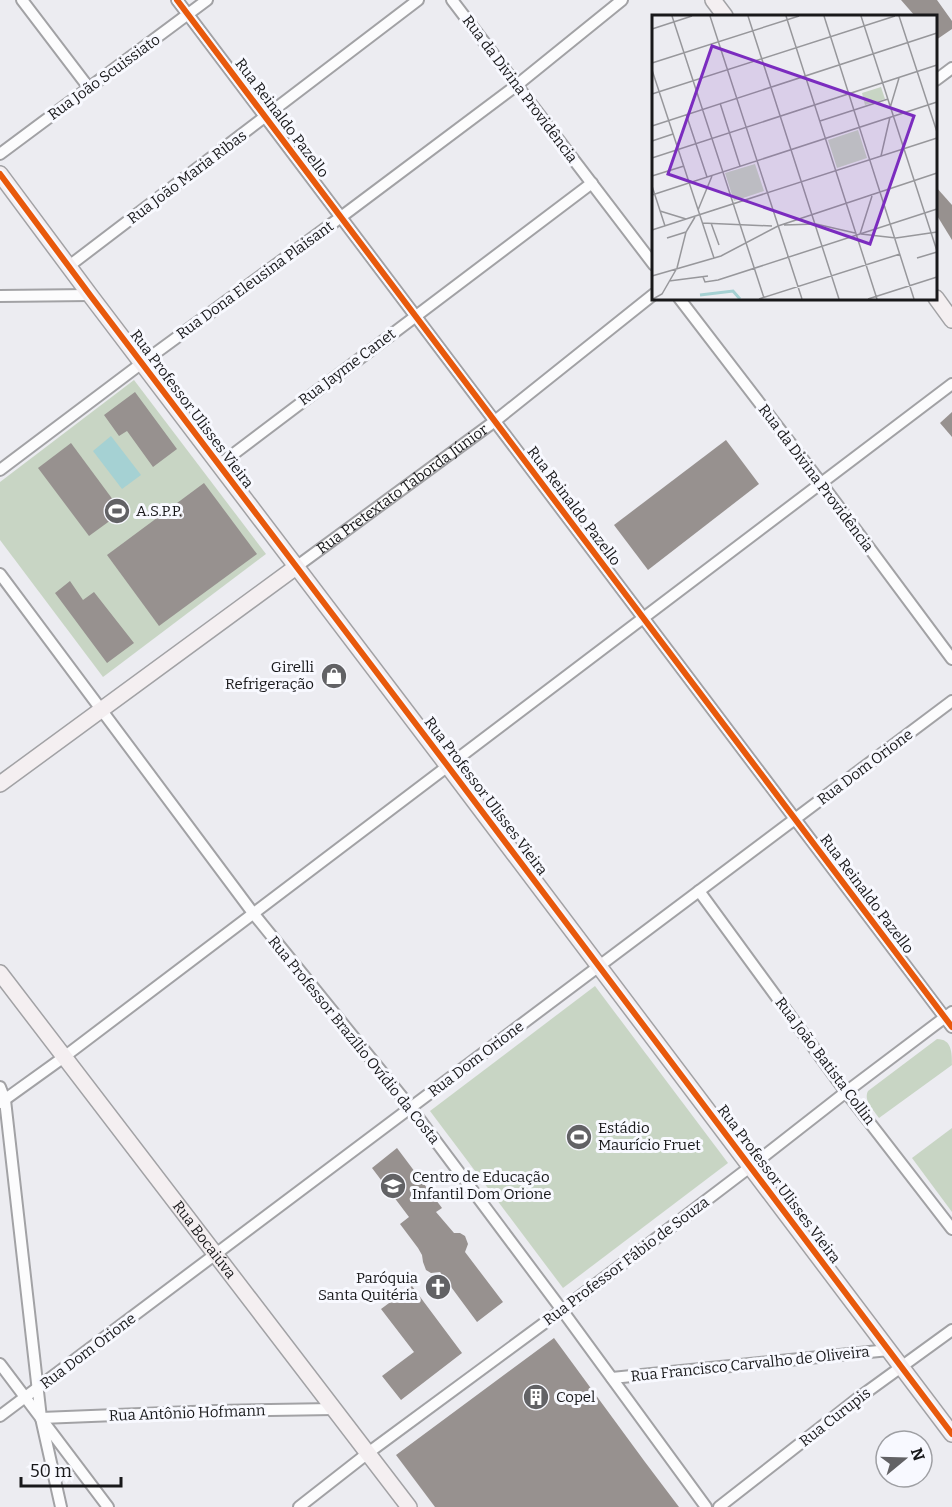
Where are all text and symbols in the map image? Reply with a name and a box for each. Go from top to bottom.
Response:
street label: Rua da Divina Providência [459,12,581,166]
inset map [652,15,937,300]
street label: Rua João Scuissiato [44,30,164,124]
street label: Rua Reinaldo Pazello [231,55,333,181]
street label: Rua João Maria Ribas [124,126,250,228]
street label: Rua Dona Eleusina Plaisant [173,217,337,343]
street label: Rua Jayme Canet [295,324,399,409]
street label: Rua Professor Ulisses Vieira [127,326,257,492]
street label: Rua da Divina Providência [755,401,877,555]
street label: Rua Pretextato Taborda Júnior [313,420,492,558]
street label: Rua Reinaldo Pazello [523,443,625,569]
sports icon: A.S.P.P. [102,496,132,526]
place label: A.S.P.P. [136,502,182,520]
place label: Girelli Refrigeração [225,658,315,693]
shop icon: Girelli Refrigeração [319,661,349,691]
street label: Rua Professor Ulisses Vieira [421,713,551,879]
street label: Rua Dom Orione [814,725,916,809]
street label: Rua Reinaldo Pazello [816,831,918,957]
street label: Rua Professor Brazílio Ovídio da Costa [264,932,444,1148]
street label: Rua João Batista Collin [771,994,879,1129]
street label: Rua Dom Orione [425,1017,527,1101]
street label: Rua Professor Ulisses Vieira [714,1101,844,1267]
place label: Estádio Maurício Fruet [598,1119,701,1154]
sports icon: Estádio Maurício Fruet [564,1122,594,1152]
place label: Centro de Educação Infantil Dom Orione [412,1168,552,1203]
school or university icon: Centro de Educação Infantil Dom Orione [378,1171,408,1201]
street label: Rua Professor Fábio de Souza [540,1193,712,1329]
street label: Rua Bocaiúva [169,1197,240,1282]
place label: Paróquia Santa Quitéria [318,1269,418,1304]
church icon: Paróquia Santa Quitéria [423,1272,453,1302]
street label: Rua Dom Orione [37,1309,139,1393]
street label: Rua Francisco Carvalho de Oliveira [630,1343,870,1385]
building icon: Copel [521,1382,551,1412]
street label: Rua Curupis [796,1384,874,1450]
place label: Copel [556,1388,595,1406]
street label: Rua Antônio Hofmann [108,1401,266,1425]
north arrow [874,1429,934,1489]
text: N [907,1445,929,1463]
scale bar [21,1450,122,1488]
text: 50 m [30,1460,72,1482]

